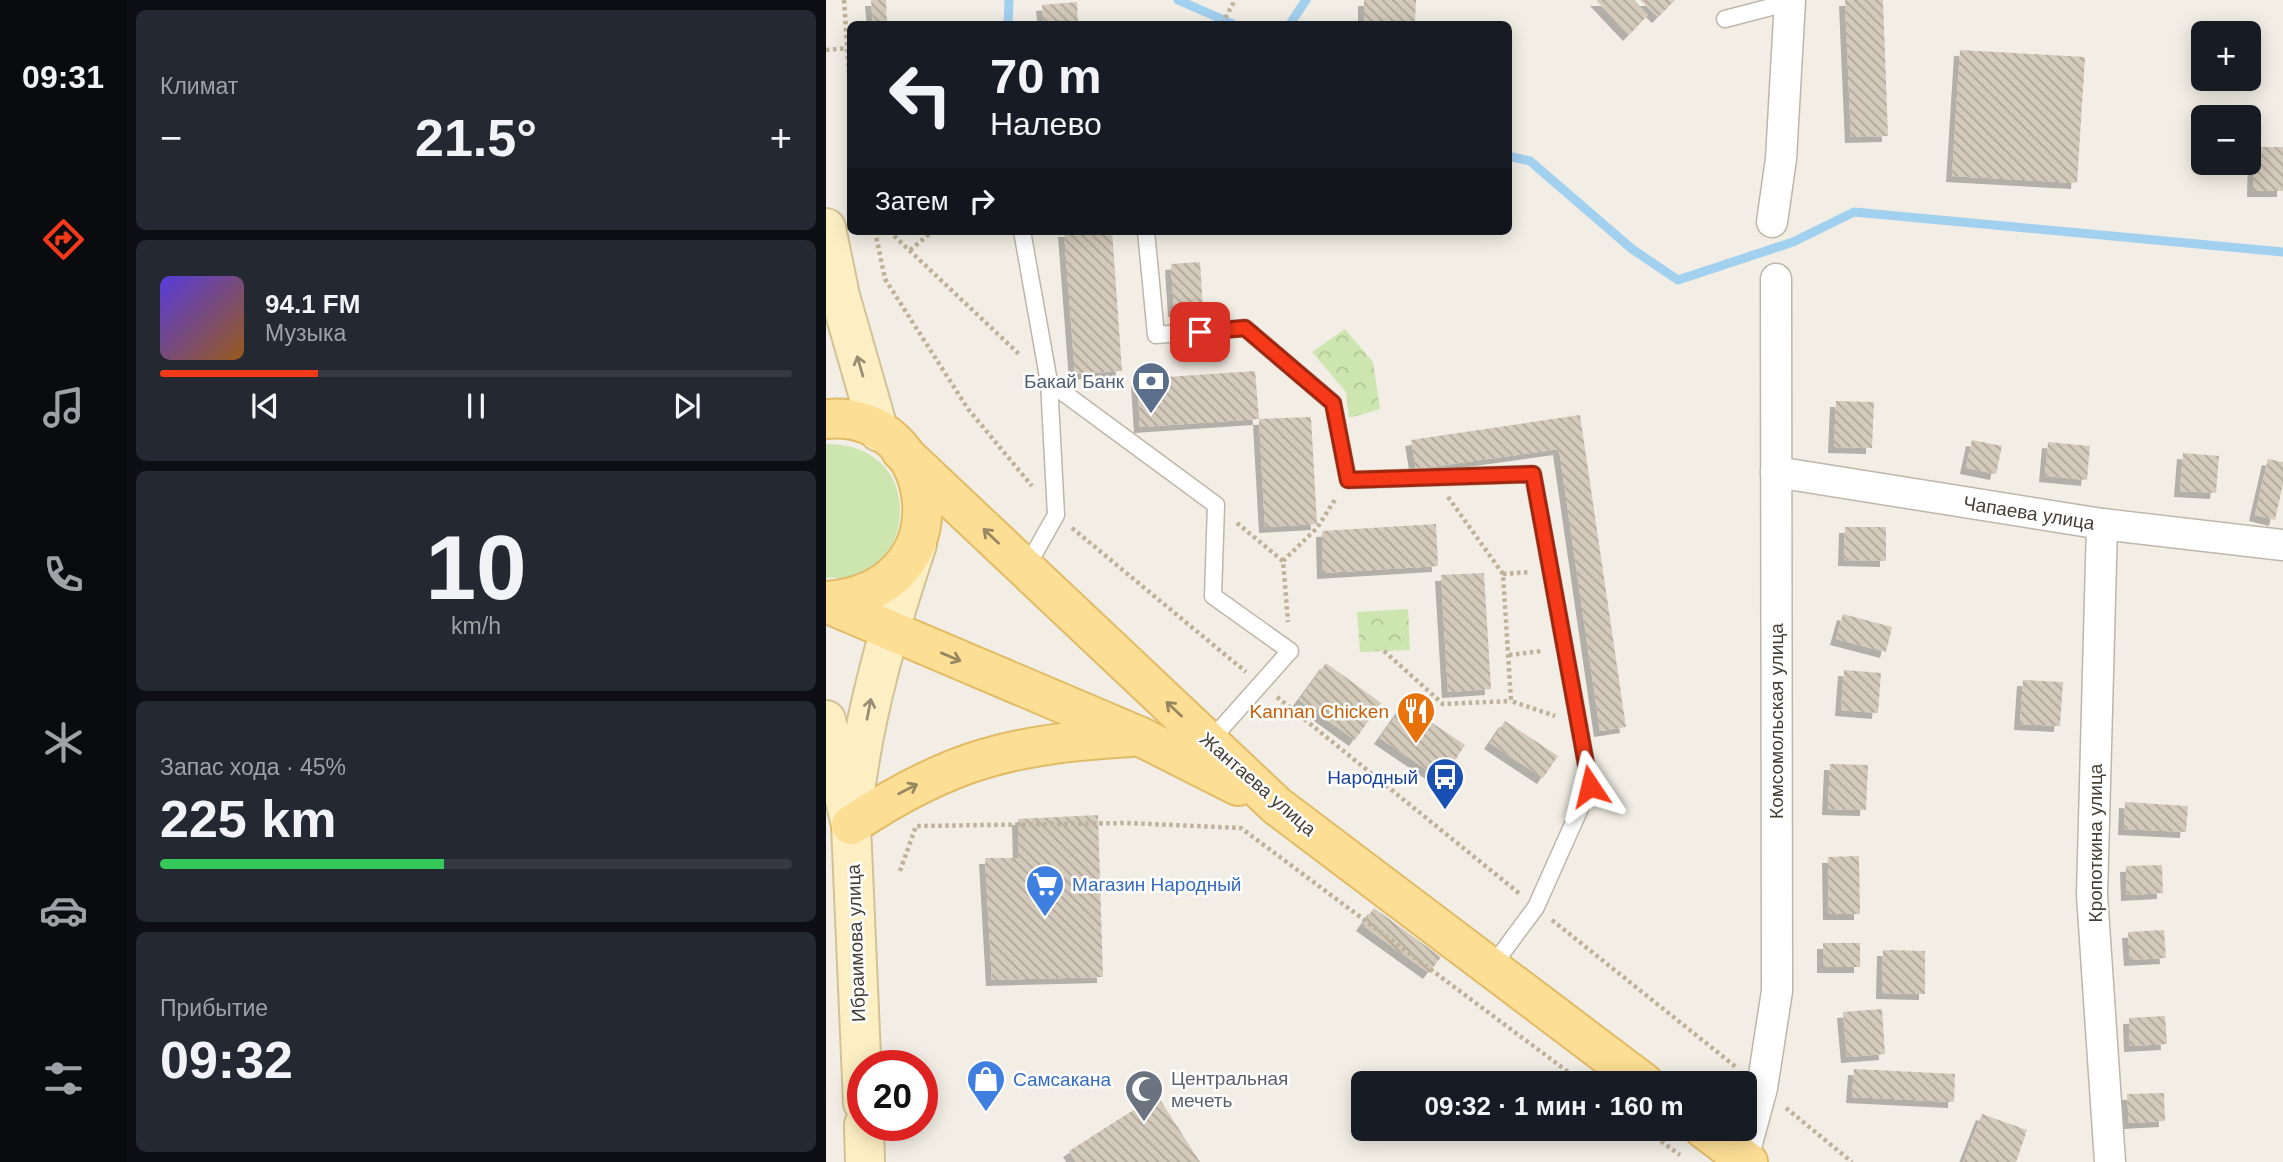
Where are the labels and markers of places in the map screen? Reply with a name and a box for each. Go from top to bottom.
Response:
pin [1170,302,1230,362]
bank icon: Бакай Банк [1130,360,1172,415]
place label: Бакай Банк [1024,371,1125,392]
restaurant icon: Kannan Chicken [1395,690,1437,745]
place label: Kannan Chicken [1250,701,1389,722]
bus stop icon: Народный [1424,756,1466,811]
place label: Народный [1327,767,1418,788]
supermarket icon: Магазин Народный [1024,863,1066,918]
place label: Магазин Народный [1072,874,1241,895]
shop icon: Самсакана [965,1058,1007,1113]
mosque icon: Центральная мечеть [1123,1068,1165,1123]
place label: Центральная мечеть [1171,1068,1288,1111]
place label: Самсакана [1013,1069,1111,1090]

